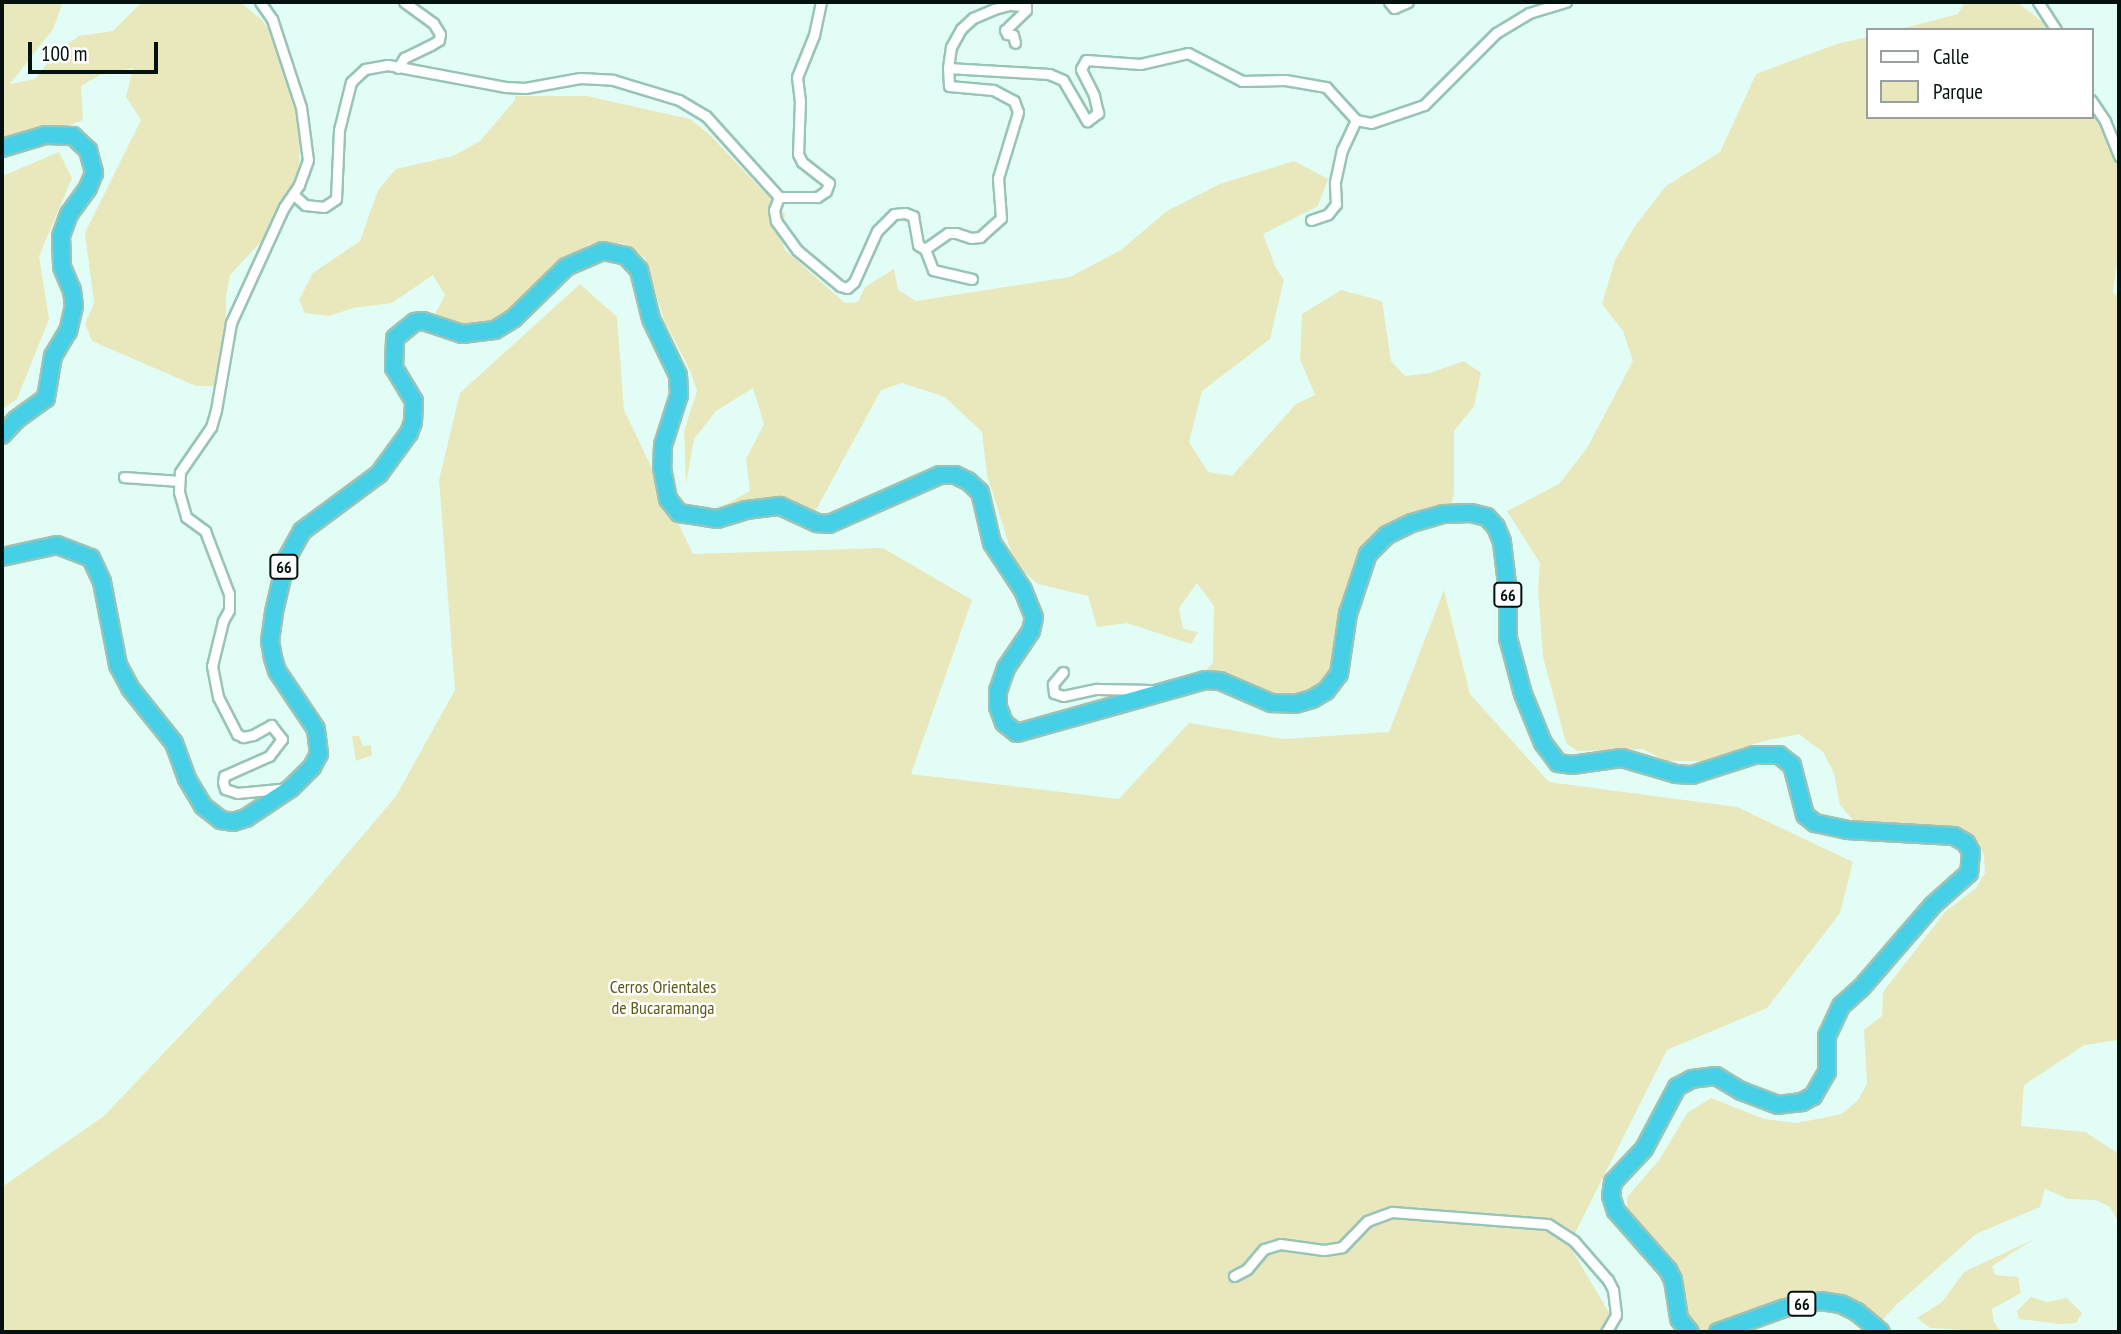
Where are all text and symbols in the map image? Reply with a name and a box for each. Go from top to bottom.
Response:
scale bar [32,28,161,72]
legend [1866,28,2093,119]
text: 100 m [41,40,87,67]
text: Calle [1933,43,1969,70]
text: Parque [1933,78,1983,105]
road number: 66 [268,554,300,580]
road number: 66 [1492,582,1524,608]
park label: Cerros Orientales de Bucaramanga [610,977,716,1020]
road number: 66 [1786,1292,1818,1316]

